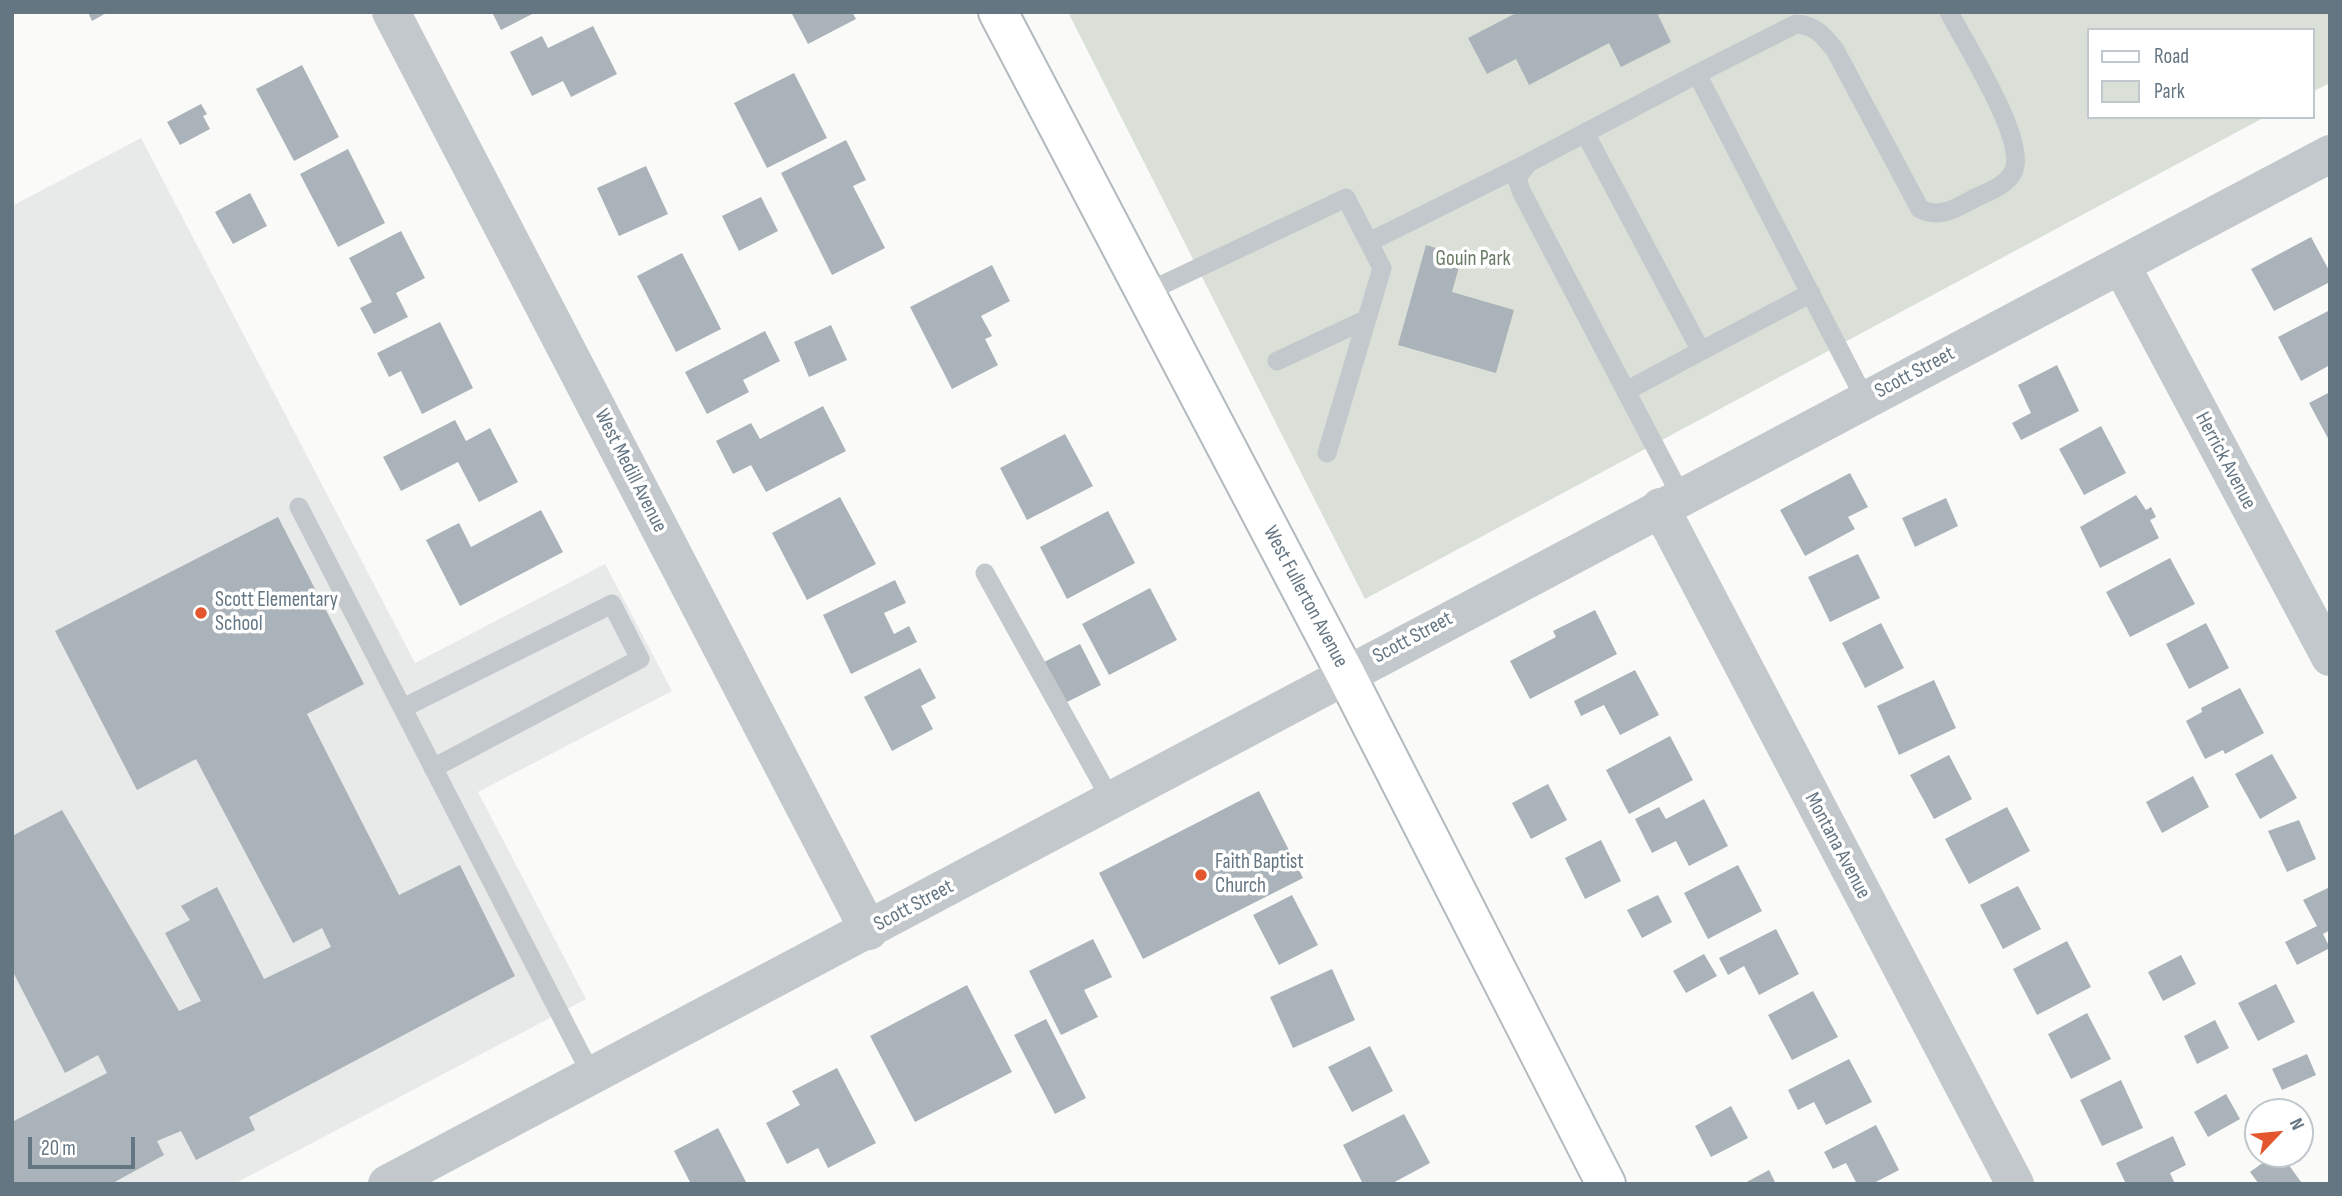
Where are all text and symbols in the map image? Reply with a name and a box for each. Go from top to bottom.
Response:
legend [2086,28,2314,119]
text: Road [2154,44,2189,69]
text: Park [2154,79,2185,104]
park label: Gouin Park [1436,247,1510,273]
street label: Scott Street [1871,342,1959,404]
street label: West Medill Avenue [588,405,672,537]
street label: Herrick Avenue [2189,408,2261,514]
street label: West Fullerton Avenue [1257,522,1353,672]
place label: Scott Elementary School [215,588,338,638]
marker: Scott Elementary School [193,605,209,621]
street label: Scott Street [1369,607,1457,669]
street label: Montana Avenue [1799,789,1875,903]
place label: Faith Baptist Church [1215,850,1304,900]
marker: Faith Baptist Church [1193,867,1209,883]
street label: Scott Street [870,875,958,937]
north arrow [2244,1098,2314,1168]
text: N [2284,1115,2309,1134]
scale bar [32,1122,138,1166]
text: 20 m [41,1136,76,1161]

